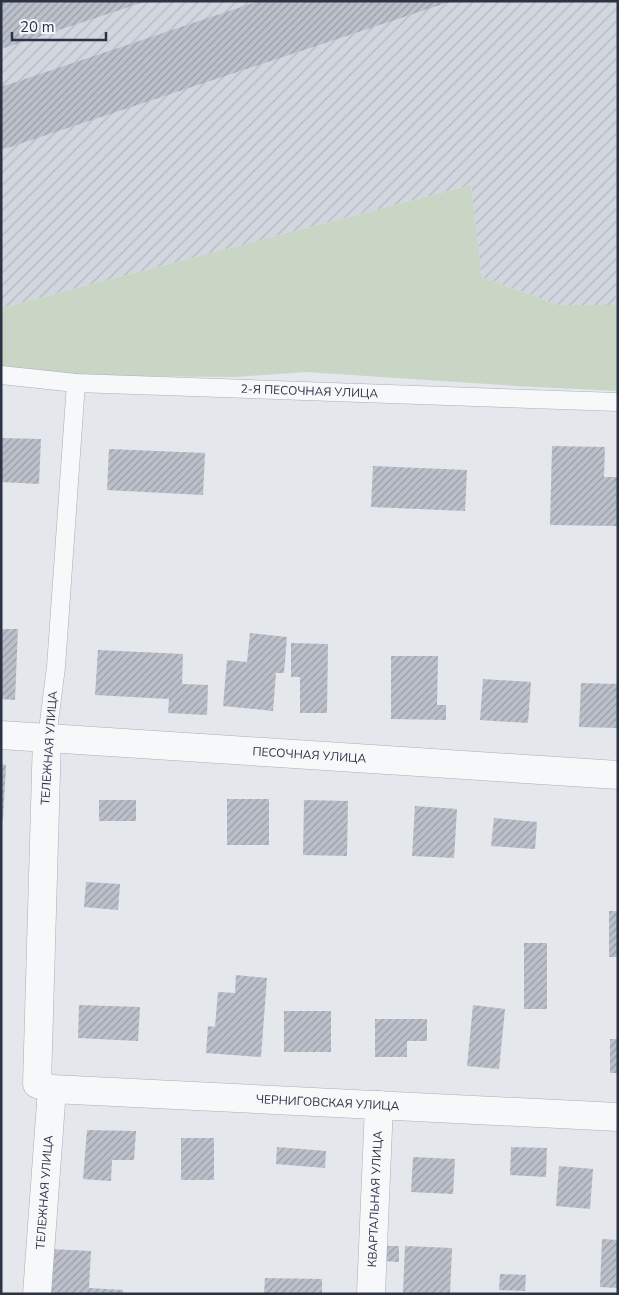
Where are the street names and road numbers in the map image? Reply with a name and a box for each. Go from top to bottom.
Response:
street label: 2-Я ПЕСОЧНАЯ УЛИЦА [240,381,379,402]
street label: ТЕЛЕЖНАЯ УЛИЦА [37,690,61,806]
street label: ПЕСОЧНАЯ УЛИЦА [252,743,367,767]
street label: ЧЕРНИГОВСКАЯ УЛИЦА [256,1091,400,1114]
street label: КВАРТАЛЬНАЯ УЛИЦА [364,1130,386,1268]
street label: ТЕЛЕЖНАЯ УЛИЦА [32,1134,57,1250]

